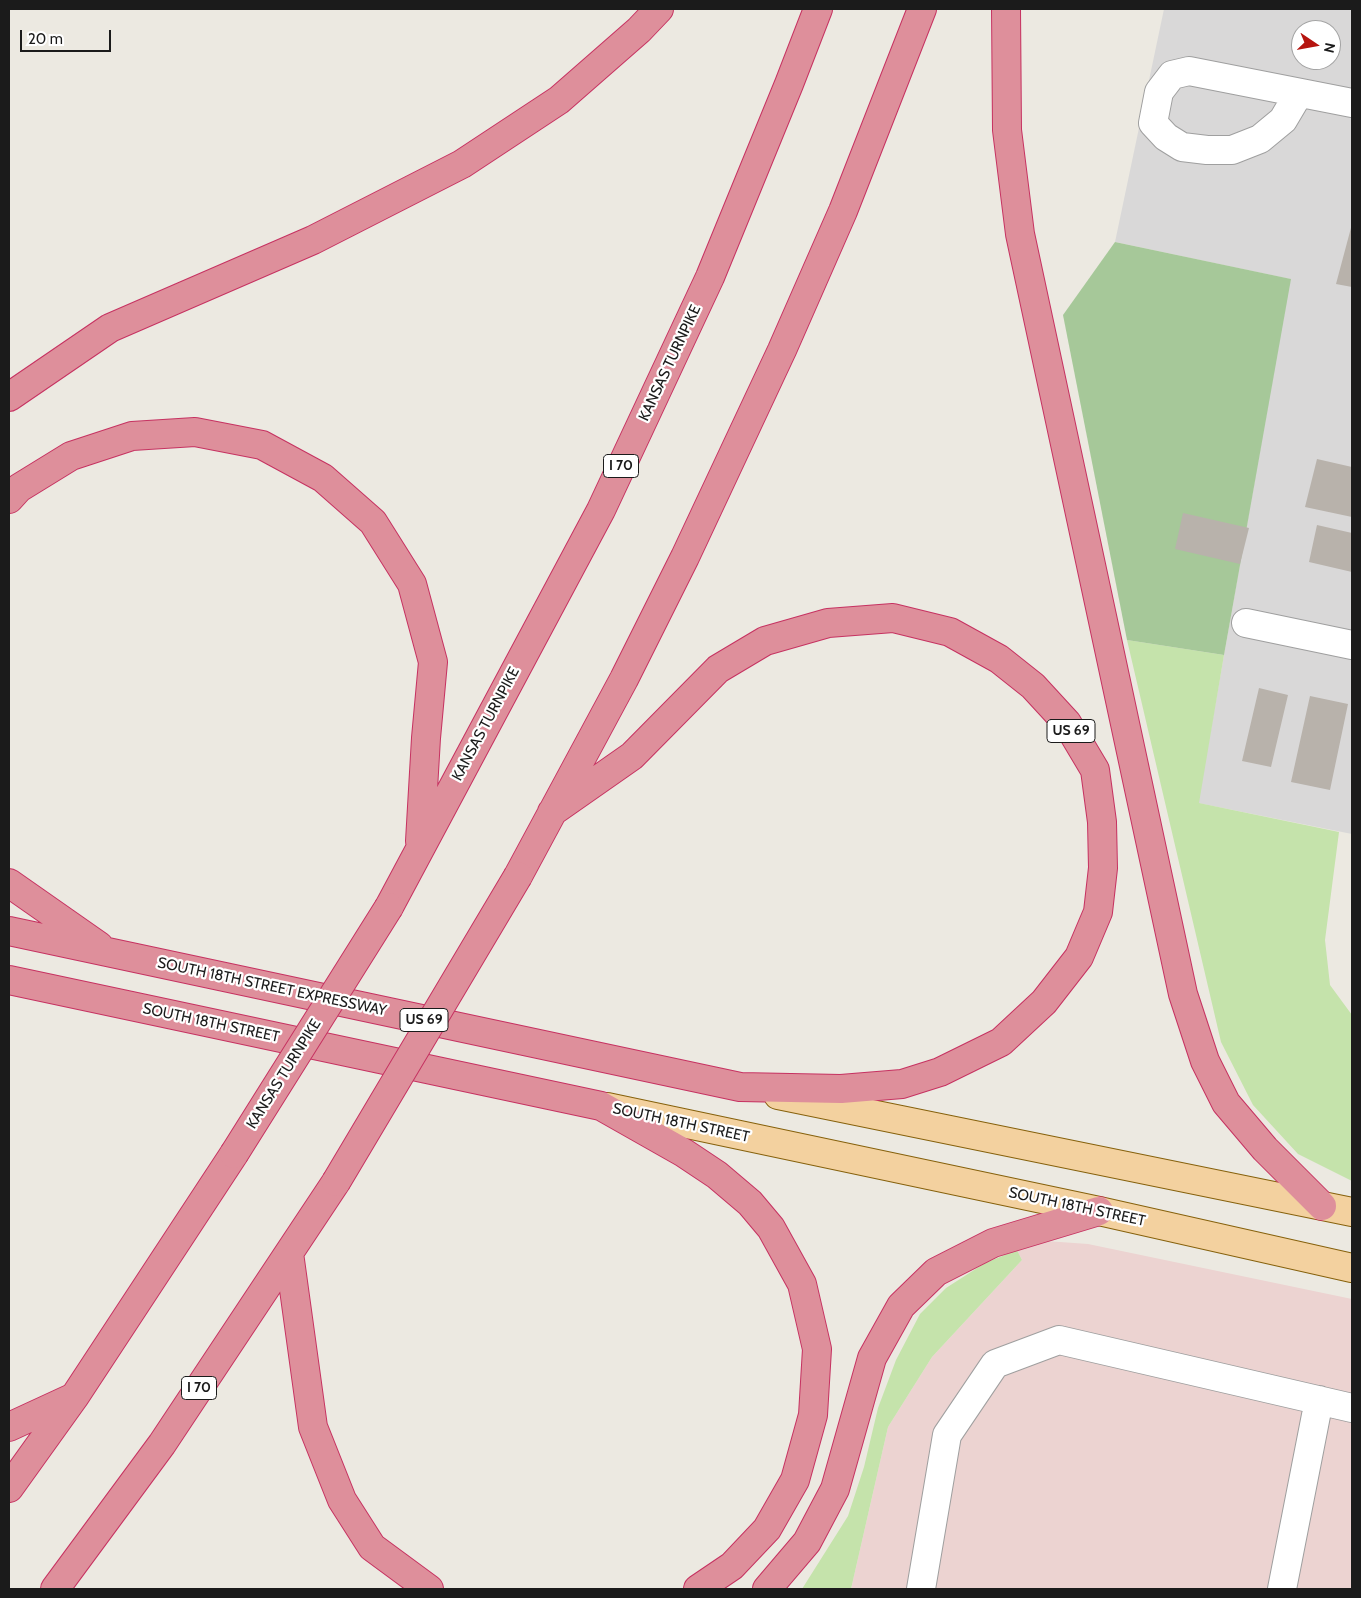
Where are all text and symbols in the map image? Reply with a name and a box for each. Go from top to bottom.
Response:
scale bar [22,20,114,52]
north arrow [1291,20,1341,70]
text: 20 m [28,30,63,48]
text: N [1320,41,1340,55]
street label: KANSAS TURNPIKE [635,302,705,424]
road number: I 70 [604,454,638,478]
street label: KANSAS TURNPIKE [448,664,524,784]
road number: US 69 [1047,719,1095,742]
street label: SOUTH 18TH STREET EXPRESSWAY [156,954,388,1020]
street label: SOUTH 18TH STREET [141,1000,281,1046]
road number: US 69 [400,1008,448,1032]
street label: KANSAS TURNPIKE [243,1016,325,1132]
street label: SOUTH 18TH STREET [611,1100,751,1146]
street label: SOUTH 18TH STREET [1007,1184,1147,1230]
road number: I 70 [182,1376,216,1400]

